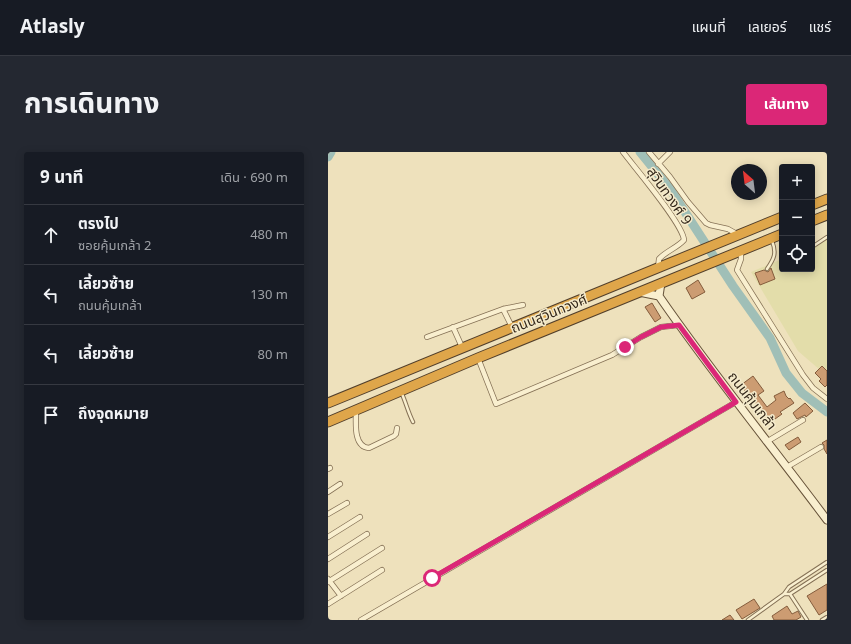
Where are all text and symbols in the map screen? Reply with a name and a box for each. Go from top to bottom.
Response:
text: Atlasly [20,13,85,42]
text: แผนที่ [692,17,726,38]
text: เลเยอร์ [748,17,787,38]
text: แชร์ [809,17,831,38]
text: การเดินทาง [24,83,159,126]
button: เส้นทาง [746,84,827,125]
street label: สุวินทวงศ์ 9 [641,163,697,229]
north arrow [731,164,767,200]
map controls [779,164,815,272]
button: + [779,164,815,200]
text: 9 นาที [40,165,83,191]
text: เดิน · 690 m [220,168,288,188]
button: − [779,200,815,236]
text: ตรงไป [78,213,119,236]
icon: ahead [40,224,62,246]
text: 480 m [250,225,288,245]
text: ซอยคุ้มเกล้า 2 [78,236,152,256]
button: locate [779,236,815,272]
text: เลี้ยวซ้าย [78,273,134,296]
icon: left [40,284,62,306]
text: 130 m [250,285,288,305]
street label: ถนนสุวินทวงศ์ [508,289,591,339]
text: ถนนคุ้มเกล้า [78,296,142,316]
route end [616,338,634,356]
text: เลี้ยวซ้าย [78,343,134,366]
icon: left [40,344,62,366]
text: 80 m [258,345,288,365]
street label: ถนนคุ้มเกล้า [722,367,782,435]
text: ถึงจุดหมาย [78,403,149,426]
icon: arrive [40,404,62,426]
route start [423,569,441,587]

